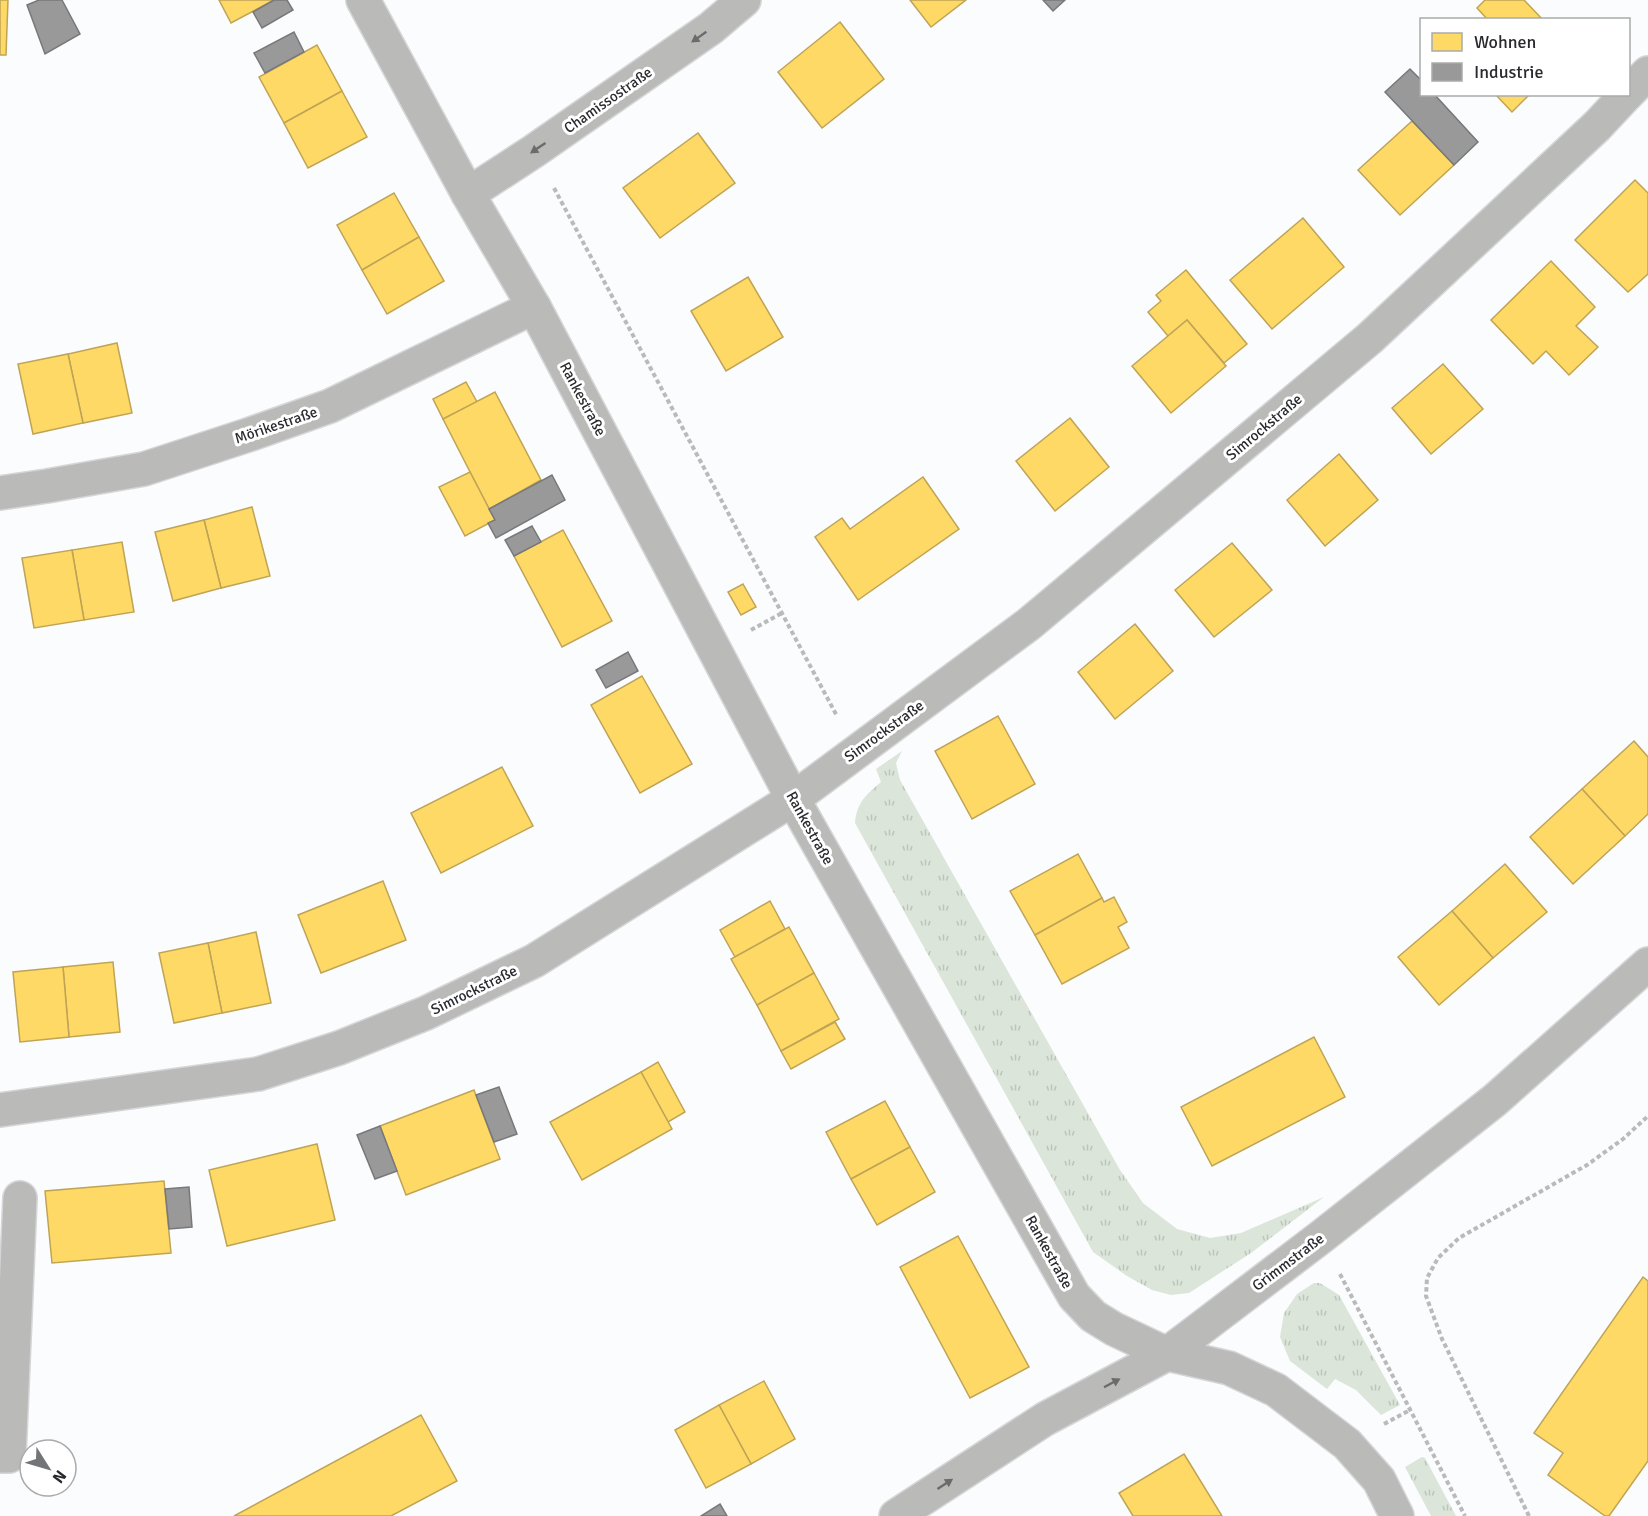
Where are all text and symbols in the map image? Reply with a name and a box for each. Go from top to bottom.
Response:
legend [1420,18,1630,96]
one-way arrow [691,31,707,43]
text: Wohnen [1474,31,1536,53]
text: Industrie [1474,61,1544,83]
street label: Chamissostraße [560,63,656,137]
one-way arrow [530,142,547,153]
street label: Rankestraße [556,359,610,439]
street label: Simrockstraße [1222,390,1306,464]
street label: Mörikestraße [232,402,320,448]
street label: Simrockstraße [841,696,927,766]
street label: Rankestraße [782,788,838,868]
street label: Simrockstraße [428,961,520,1019]
street label: Rankestraße [1021,1212,1077,1292]
street label: Grimmstraße [1249,1229,1327,1295]
one-way arrow [1104,1378,1121,1388]
north arrow [18,1438,78,1498]
text: N [48,1466,71,1487]
one-way arrow [937,1479,953,1490]

